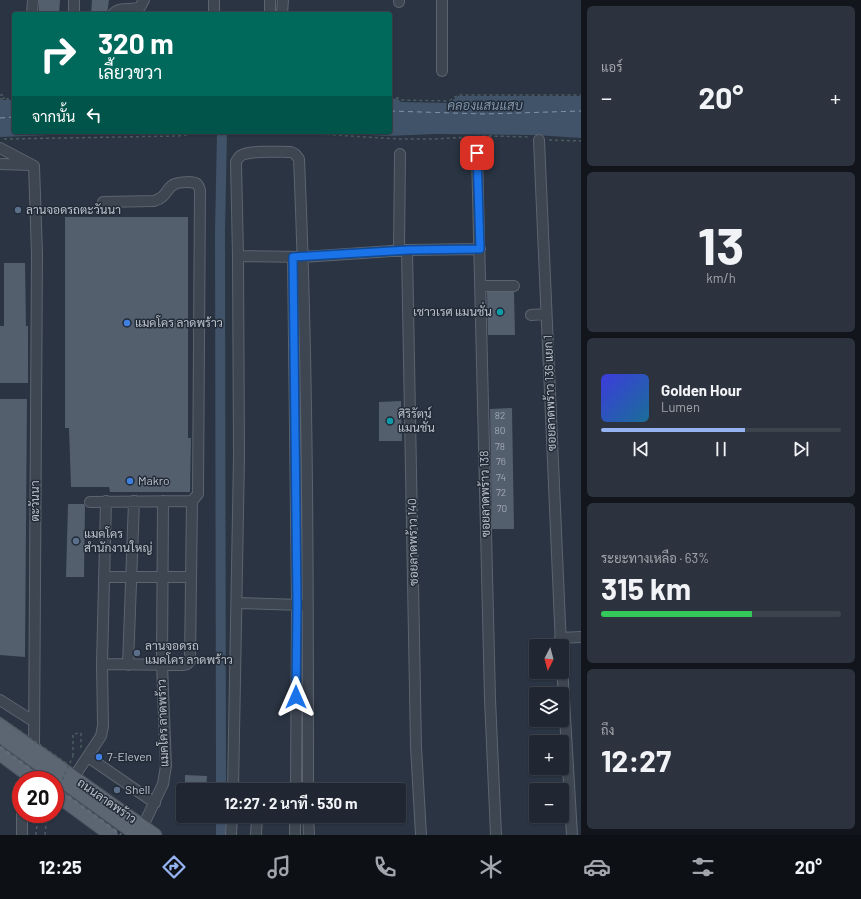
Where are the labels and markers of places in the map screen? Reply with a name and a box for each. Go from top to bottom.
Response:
pin [460,136,494,170]
place label: ลานจอดรถตะวันนา [26,202,121,216]
marker: ลานจอดรถตะวันนา [13,205,23,215]
place label: เชาวเรศ แมนชั่น [413,301,492,318]
marker: เชาวเรศ แมนชั่น [495,307,505,317]
place label: แมคโคร ลาดพร้าว [135,315,223,329]
marker: แมคโคร ลาดพร้าว [122,318,132,328]
place label: ศิริรัตน์ แมนชั่น [398,406,435,434]
marker: ศิริรัตน์ แมนชั่น [385,416,395,426]
place label: Makro [138,473,170,487]
marker: Makro [125,476,135,486]
place label: แมคโคร สำนักงานใหญ่ [84,526,152,555]
marker: แมคโคร สำนักงานใหญ่ [71,536,81,546]
place label: ลานจอดรถ แมคโคร ลาดพร้าว [145,638,233,666]
marker: ลานจอดรถ แมคโคร ลาดพร้าว [132,648,142,658]
place label: 7-Eleven [107,749,152,763]
marker: 7-Eleven [94,752,104,762]
place label: Shell [125,782,150,796]
marker: Shell [112,785,122,795]

